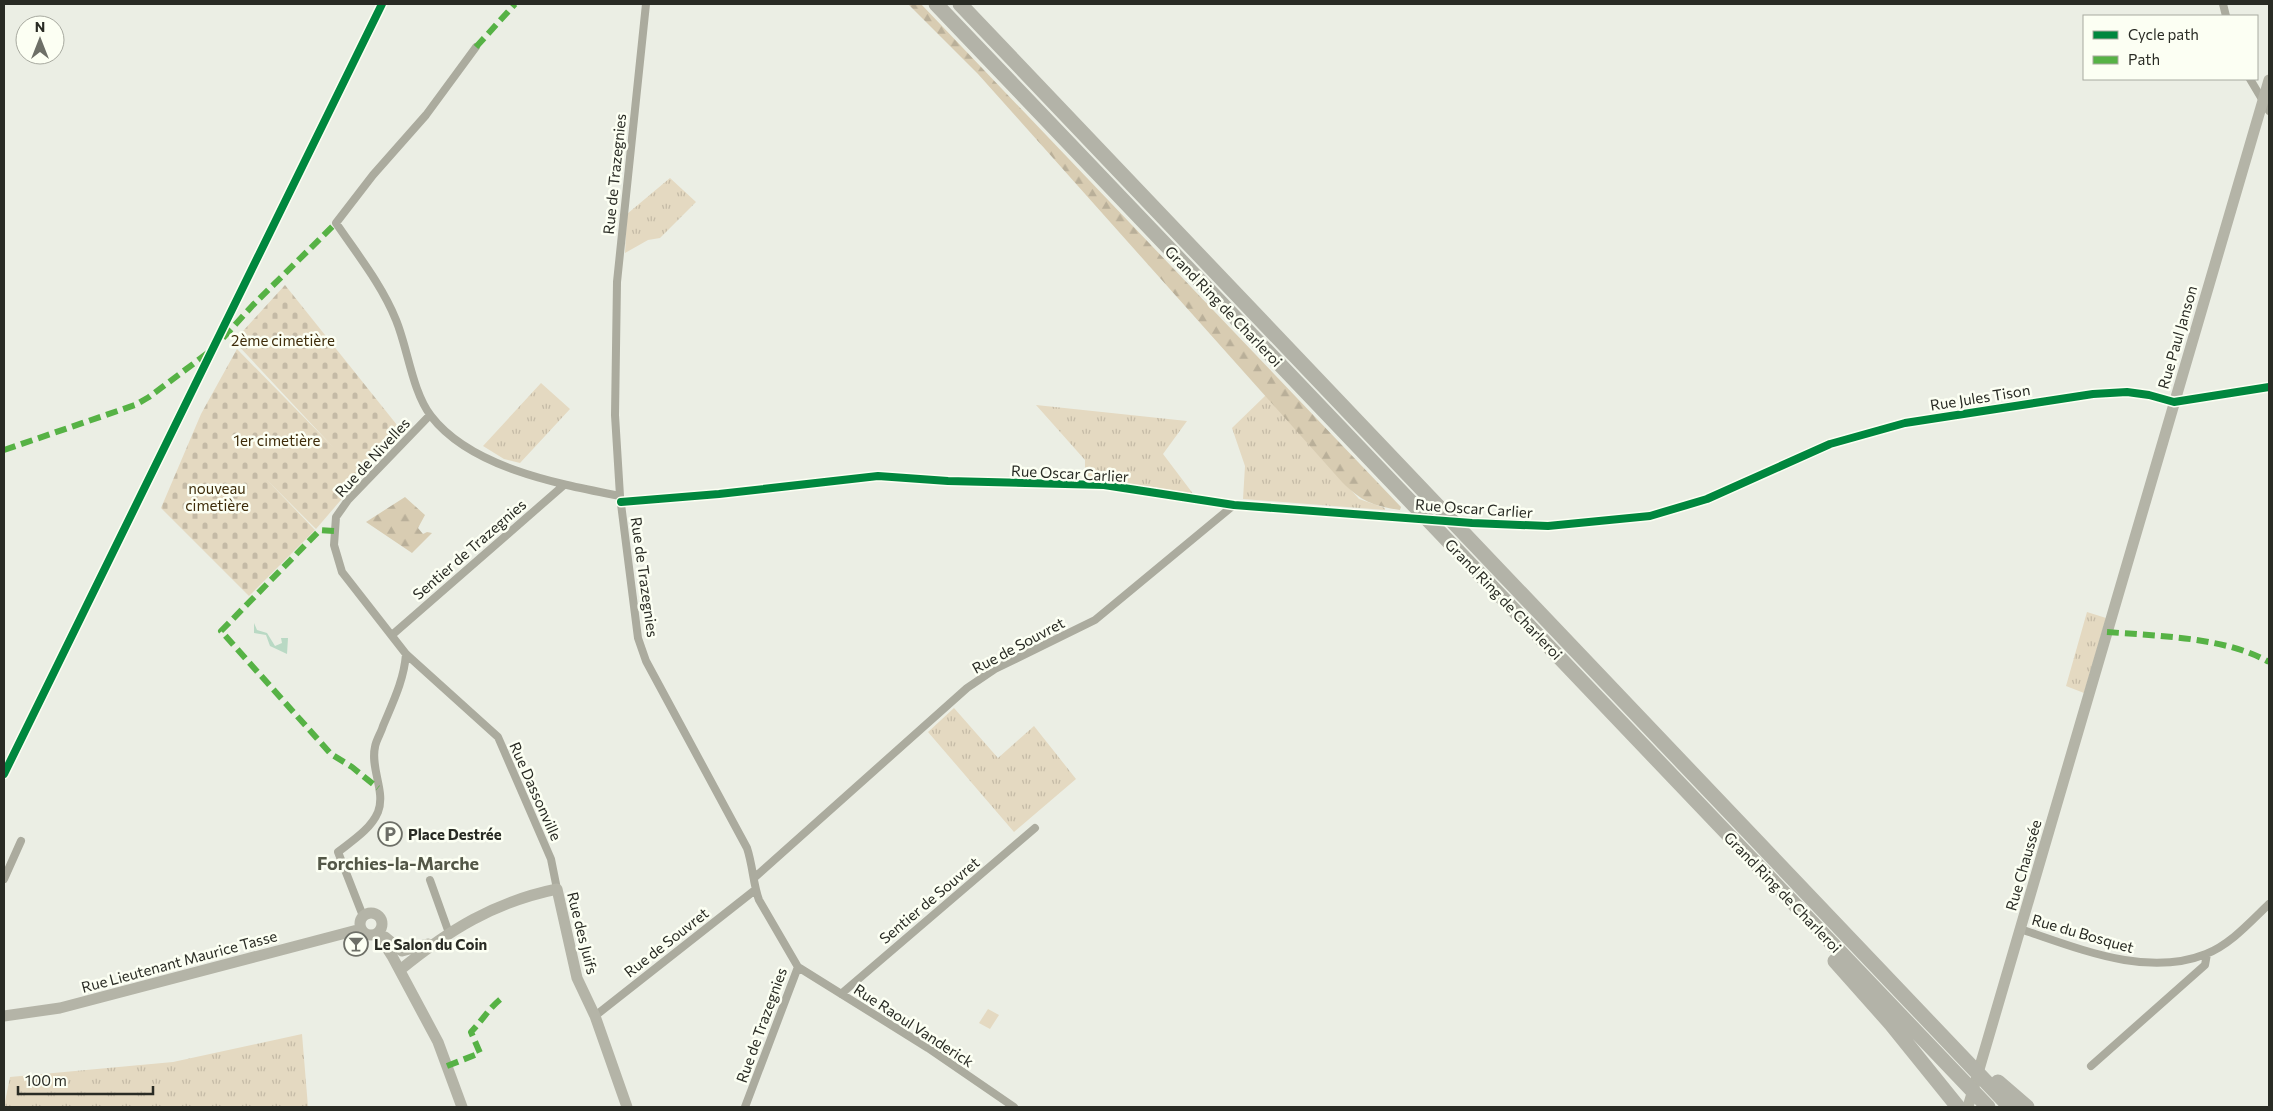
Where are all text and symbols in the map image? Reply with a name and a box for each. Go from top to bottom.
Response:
north arrow [15,15,65,65]
legend [2083,15,2258,80]
text: N [35,18,45,35]
text: Cycle path [2128,25,2199,43]
text: Path [2128,50,2160,68]
street label: Rue de Trazegnies [599,113,629,235]
street label: Grand Ring de Charleroi [1162,242,1286,370]
street label: Rue Paul Janson [2154,283,2200,391]
park label: 2ème cimetière [231,331,335,349]
street label: Rue Jules Tison [1929,380,2031,414]
street label: Rue de Nivelles [331,414,413,500]
park label: 1er cimetière [234,431,321,449]
street label: Rue Oscar Carlier [1011,461,1129,485]
park label: nouveau cimetière [185,479,249,514]
street label: Sentier de Trazegnies [409,495,529,603]
street label: Rue Oscar Carlier [1415,495,1533,521]
street label: Rue de Trazegnies [628,516,662,638]
street label: Grand Ring de Charleroi [1442,535,1566,663]
street label: Rue de Souvret [969,613,1067,677]
street label: Rue Dassonville [506,739,566,843]
street label: Rue Chaussée [2001,817,2045,913]
parking icon: Place Destrée [377,821,403,847]
place label: Place Destrée [408,825,502,843]
street label: Grand Ring de Charleroi [1721,828,1845,956]
district label: Forchies-la-Marche [317,852,479,874]
street label: Sentier de Souvret [875,853,983,947]
street label: Rue des Juifs [564,890,602,976]
street label: Rue de Souvret [620,903,712,981]
street label: Rue du Bosquet [2030,910,2136,956]
street label: Rue Lieutenant Maurice Tasse [79,926,279,996]
bar icon: Le Salon du Coin [343,931,369,957]
place label: Le Salon du Coin [374,935,487,953]
street label: Rue de Trazegnies [732,965,790,1085]
street label: Rue Raoul Vanderick [851,980,977,1070]
scale bar [18,1064,152,1096]
text: 100 m [25,1071,67,1089]

